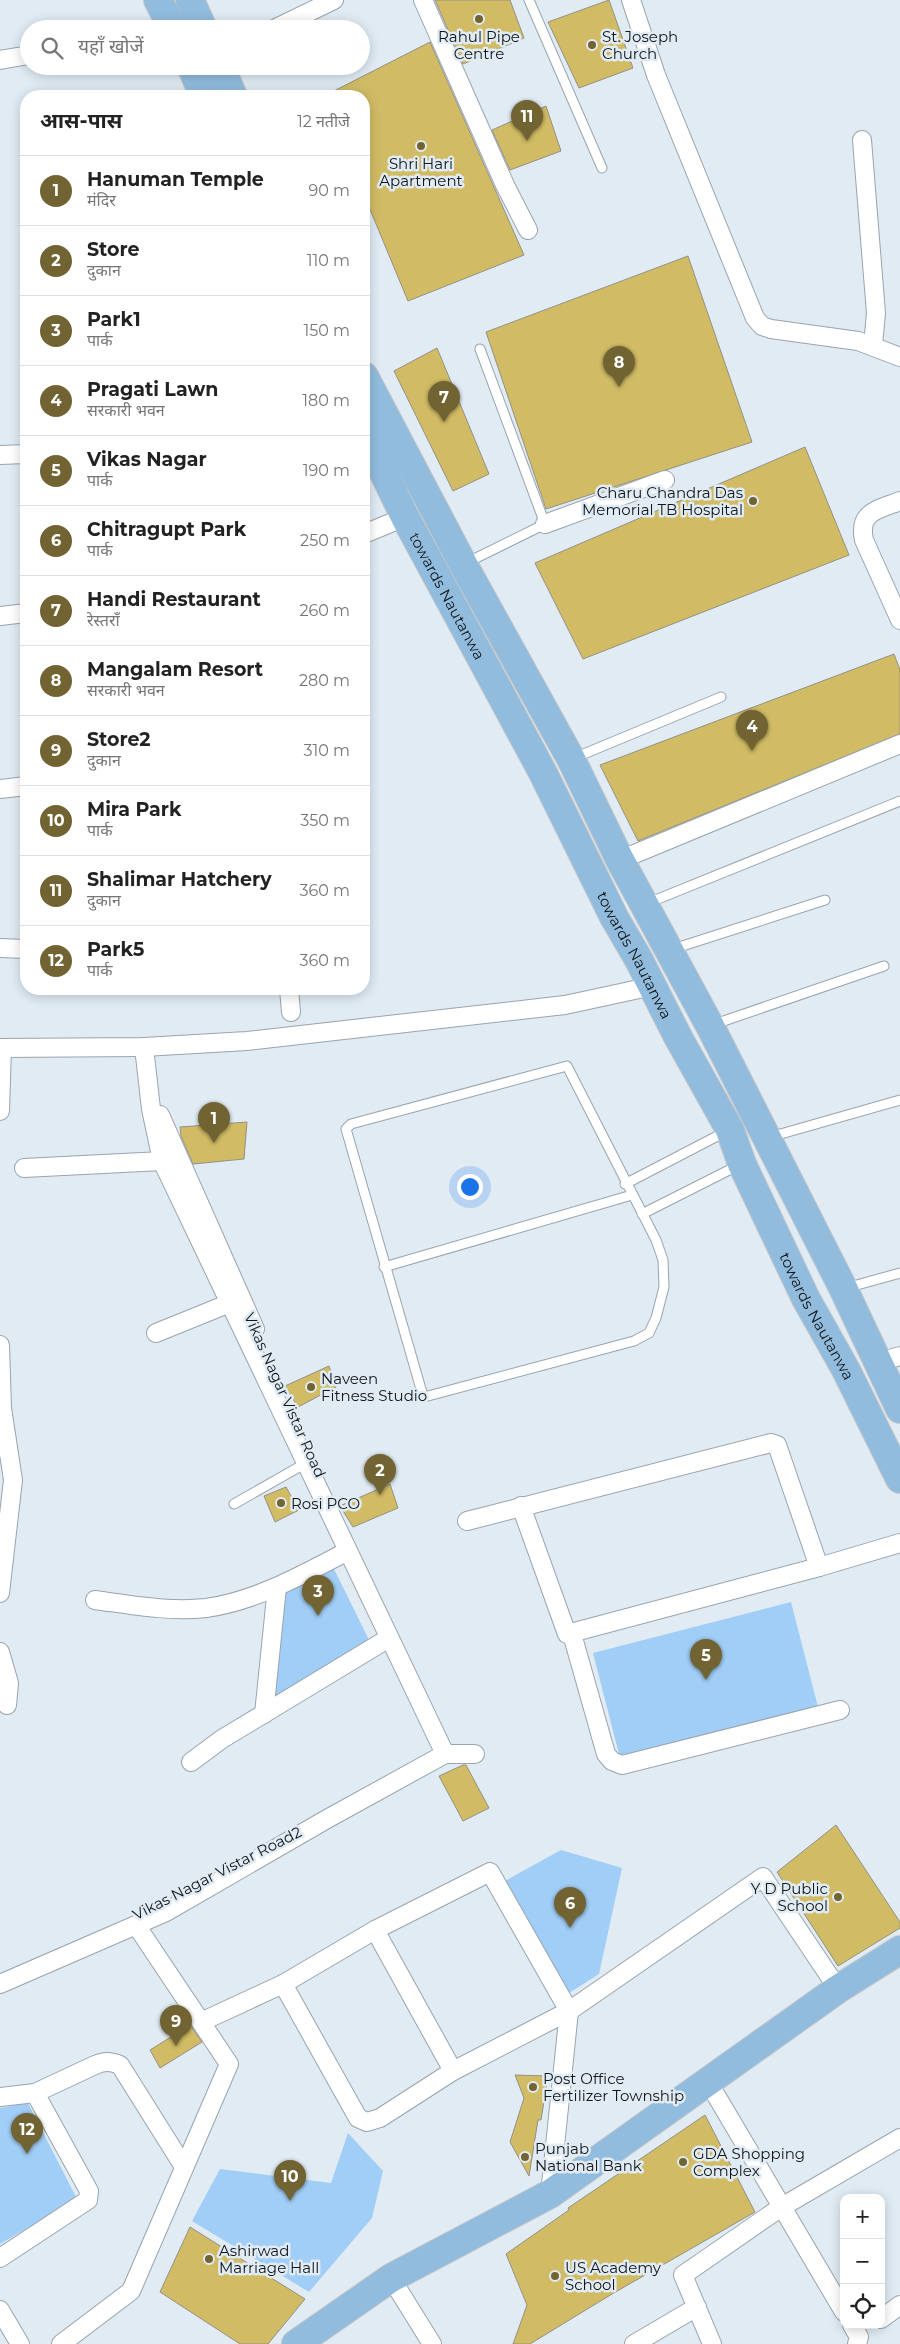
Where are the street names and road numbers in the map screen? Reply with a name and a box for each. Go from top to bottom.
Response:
street label: towards Nautanwa [406,529,490,663]
street label: towards Nautanwa [593,888,677,1022]
street label: towards Nautanwa [776,1249,859,1383]
street label: Vikas Nagar Vistar Road [240,1310,330,1480]
street label: Vikas Nagar Vistar Road2 [129,1822,305,1924]

